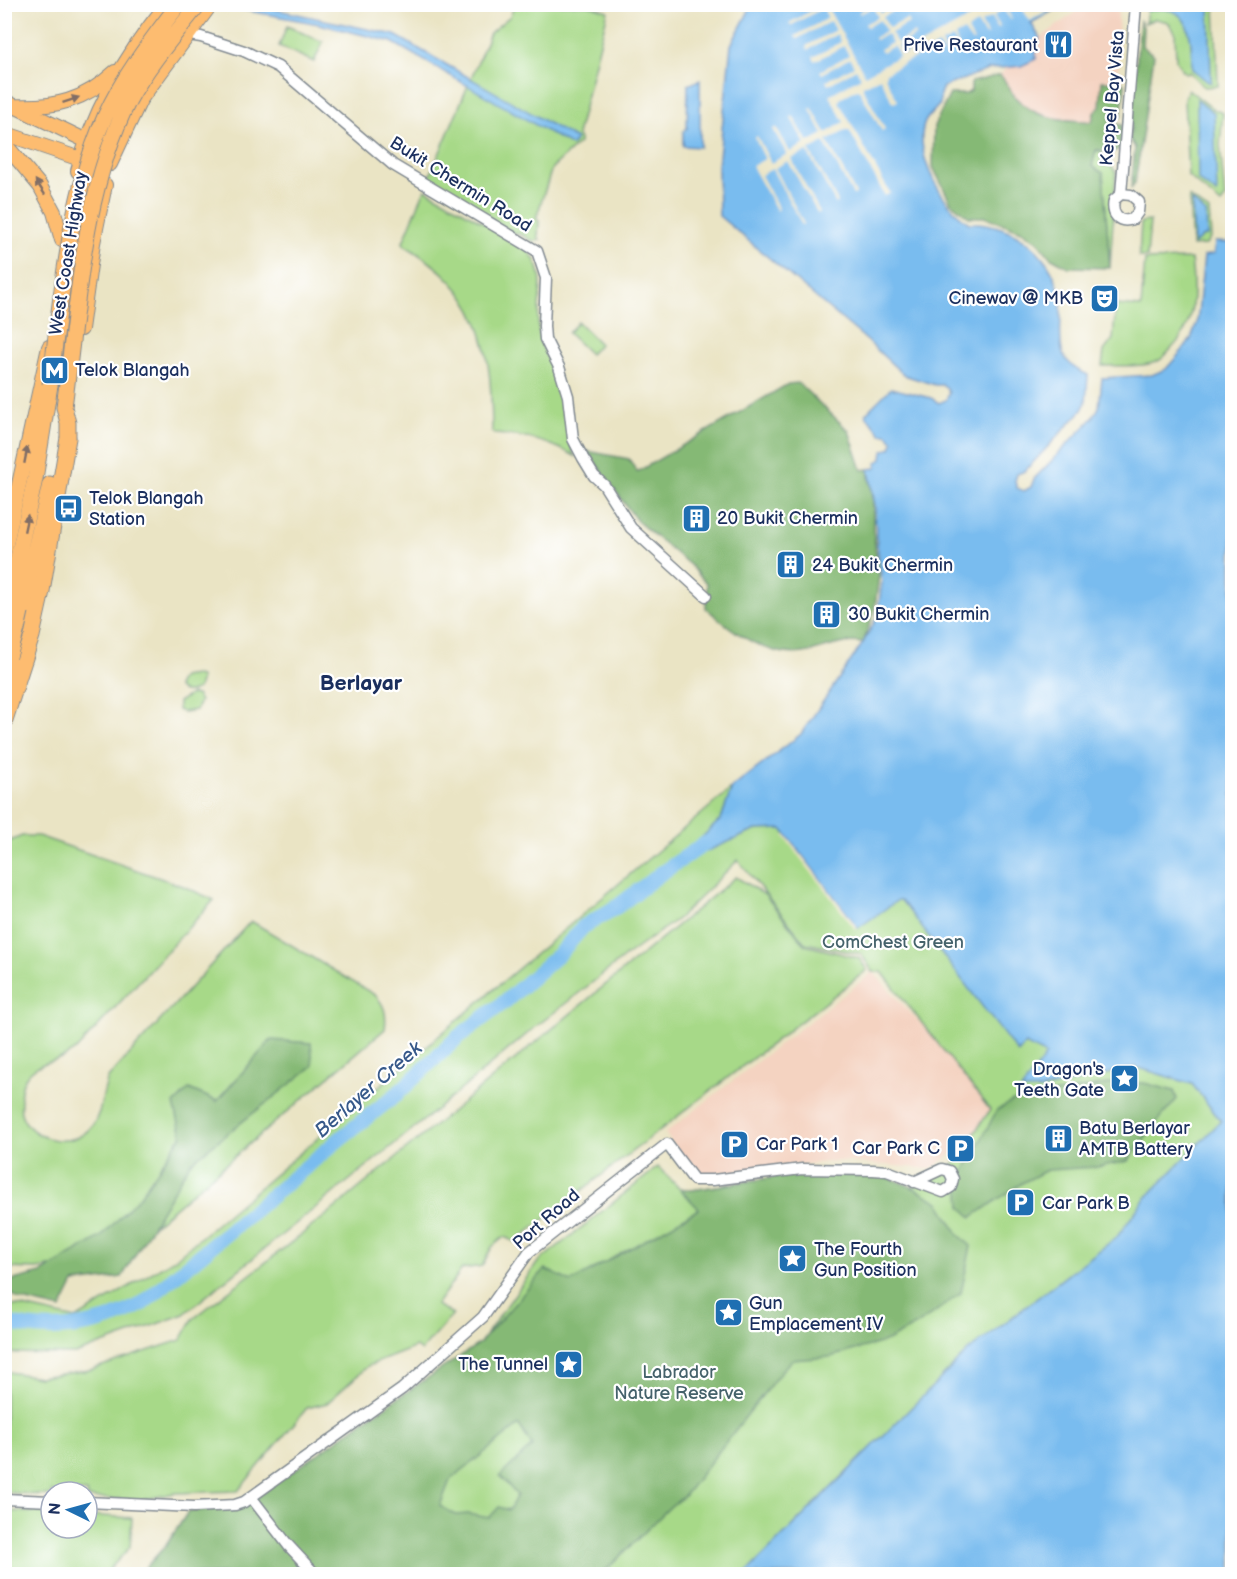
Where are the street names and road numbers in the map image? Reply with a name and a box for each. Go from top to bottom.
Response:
street label: Keppel Bay Vista [1096,30,1129,167]
street label: Bukit Chermin Road [386,132,536,237]
street label: West Coast Highway [45,169,92,337]
street label: Port Road [509,1185,584,1254]

